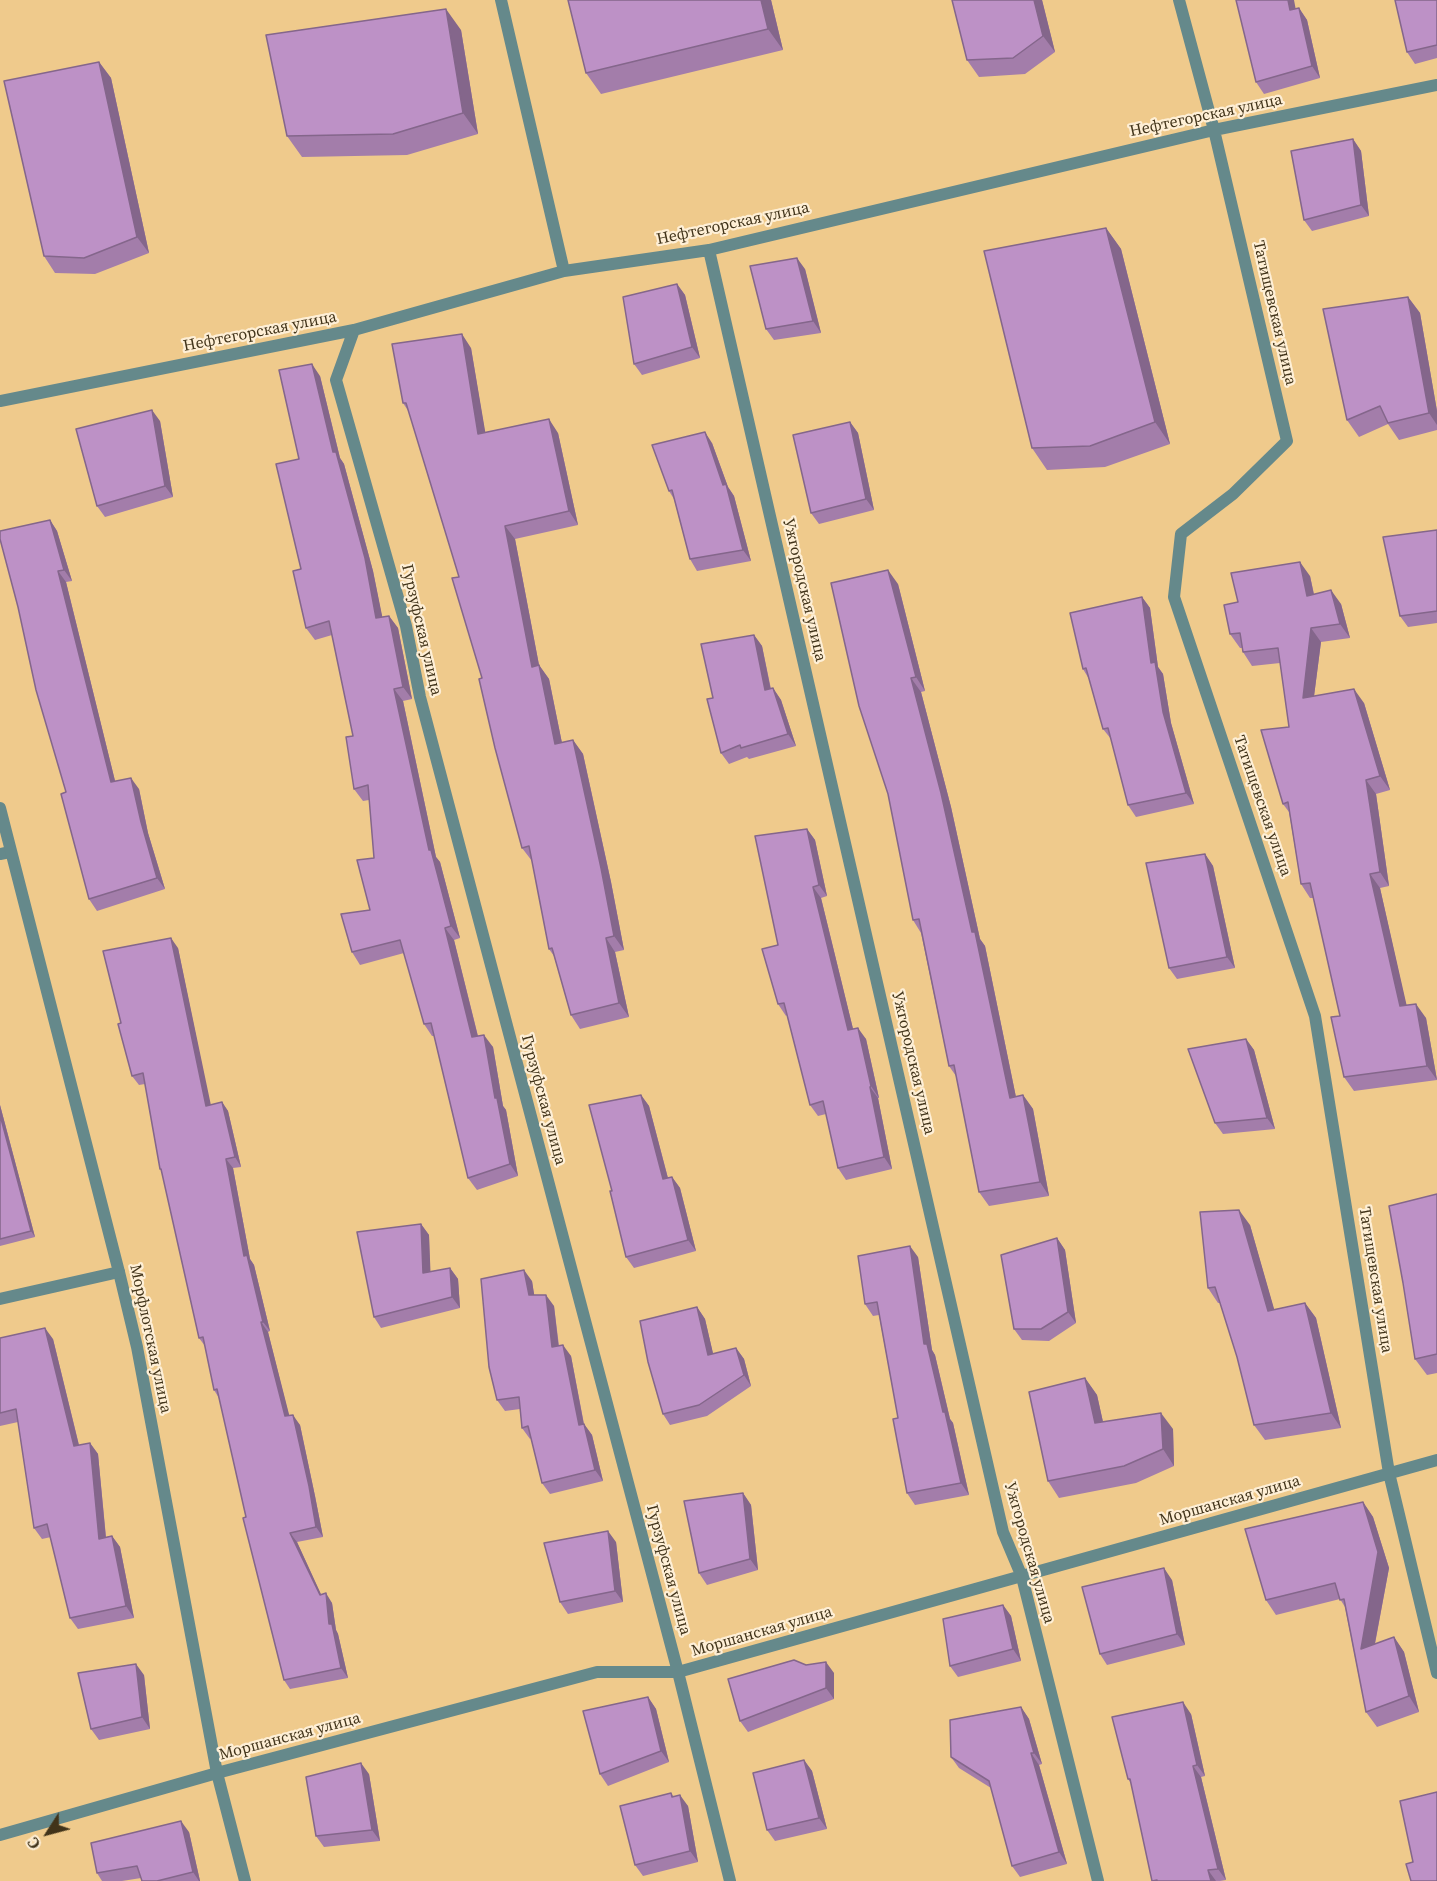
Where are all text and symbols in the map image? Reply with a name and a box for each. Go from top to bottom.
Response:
street label: Нефтегорская улица [1128,90,1284,142]
street label: Нефтегорская улица [655,198,811,250]
street label: Татищевская улица [1248,239,1300,387]
street label: Нефтегорская улица [182,308,338,356]
street label: Ужгородская улица [778,517,830,663]
street label: Гурзуфская улица [397,562,445,698]
street label: Татищевская улица [1229,733,1295,879]
street label: Ужгородская улица [887,990,939,1136]
street label: Гурзуфская улица [516,1033,570,1167]
street label: Татищевская улица [1354,1206,1396,1354]
street label: Морфлотская улица [125,1263,175,1415]
street label: Моршанская улица [1157,1472,1303,1530]
street label: Ужгородская улица [1000,1480,1058,1626]
street label: Гурзуфская улица [641,1503,695,1637]
street label: Моршанская улица [689,1603,835,1661]
street label: Моршанская улица [217,1709,363,1765]
north arrow [18,1803,78,1863]
text: С [22,1833,45,1854]

